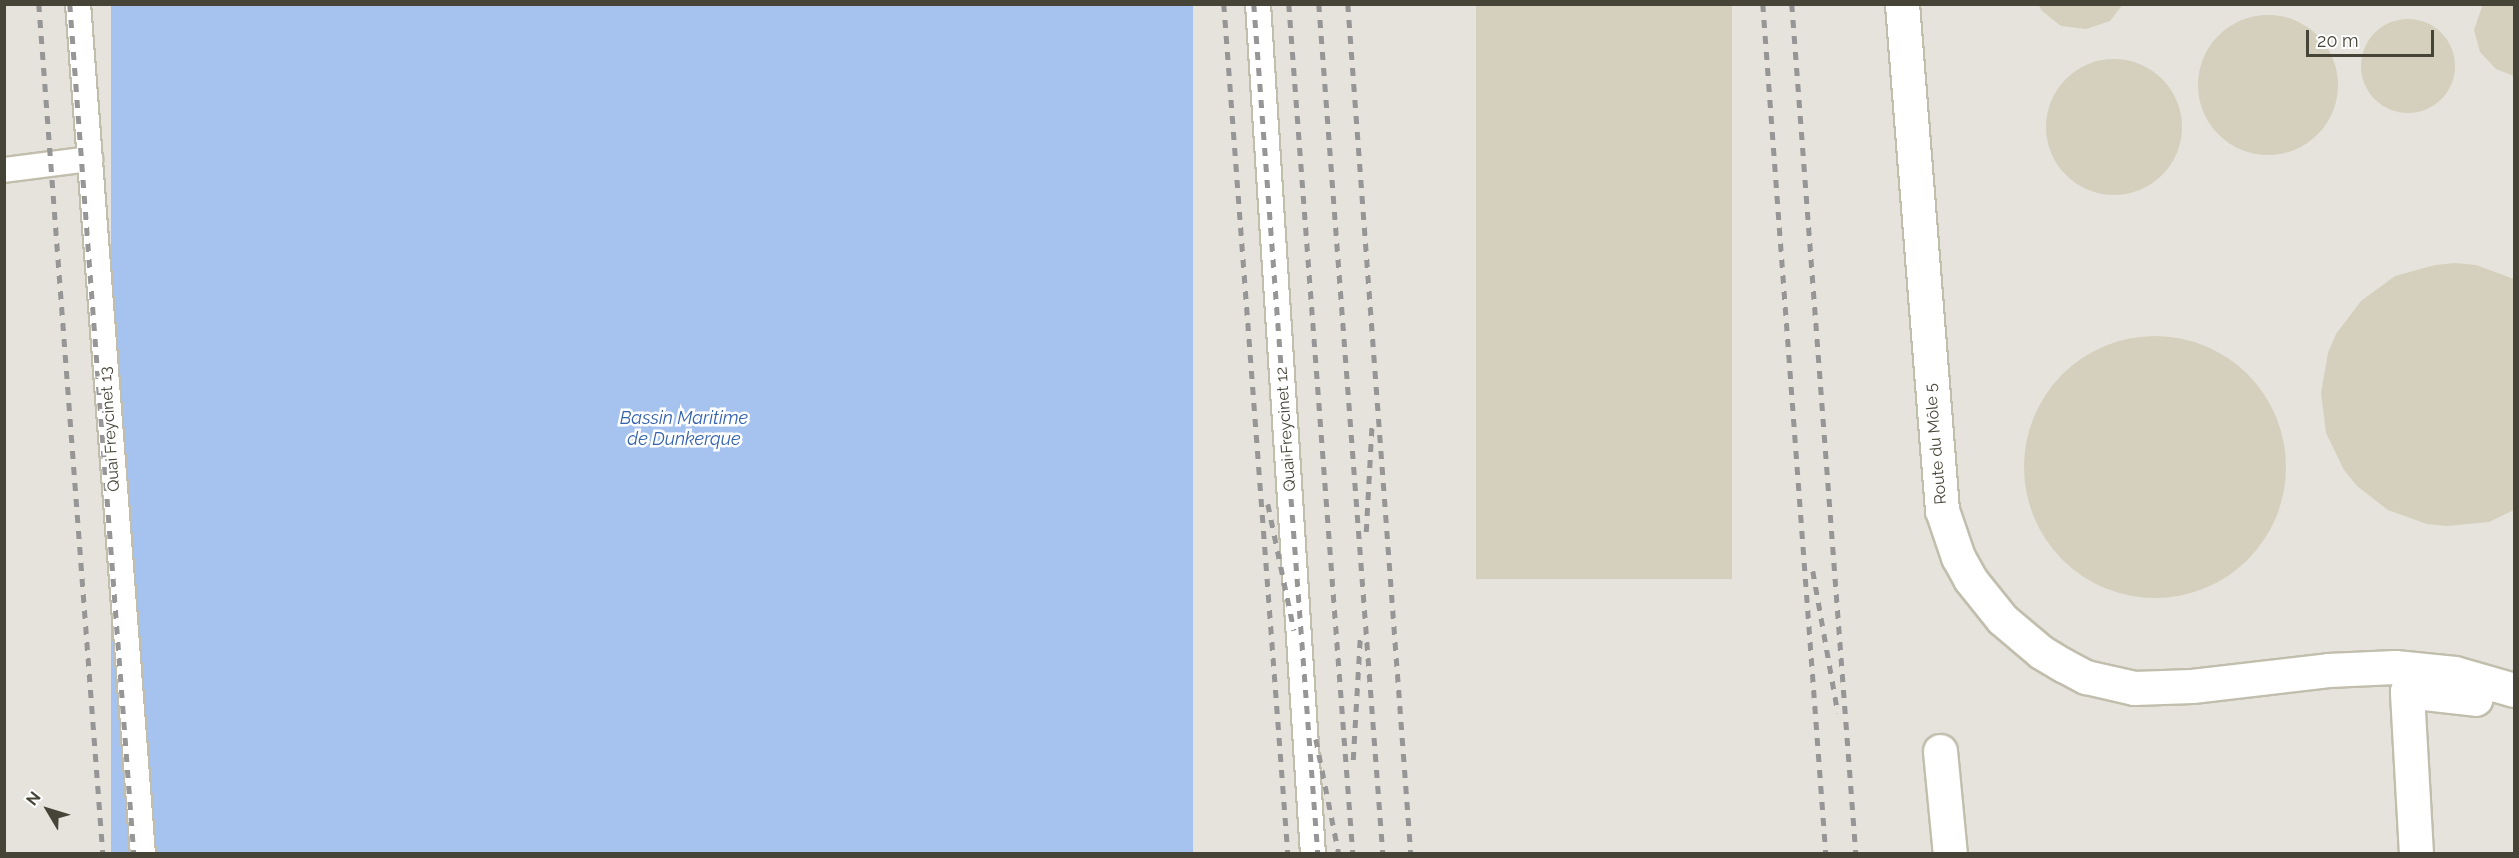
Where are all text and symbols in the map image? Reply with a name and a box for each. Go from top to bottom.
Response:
scale bar [2309,18,2436,56]
text: 20 m [2317,30,2359,51]
street label: Quai Freycinet 13 [96,366,124,492]
street label: Quai Freycinet 12 [1272,366,1300,492]
street label: Route du Môle 5 [1921,383,1951,505]
water label: Bassin Maritime de Dunkerque [620,408,748,450]
north arrow [18,780,78,840]
text: N [22,788,45,809]

